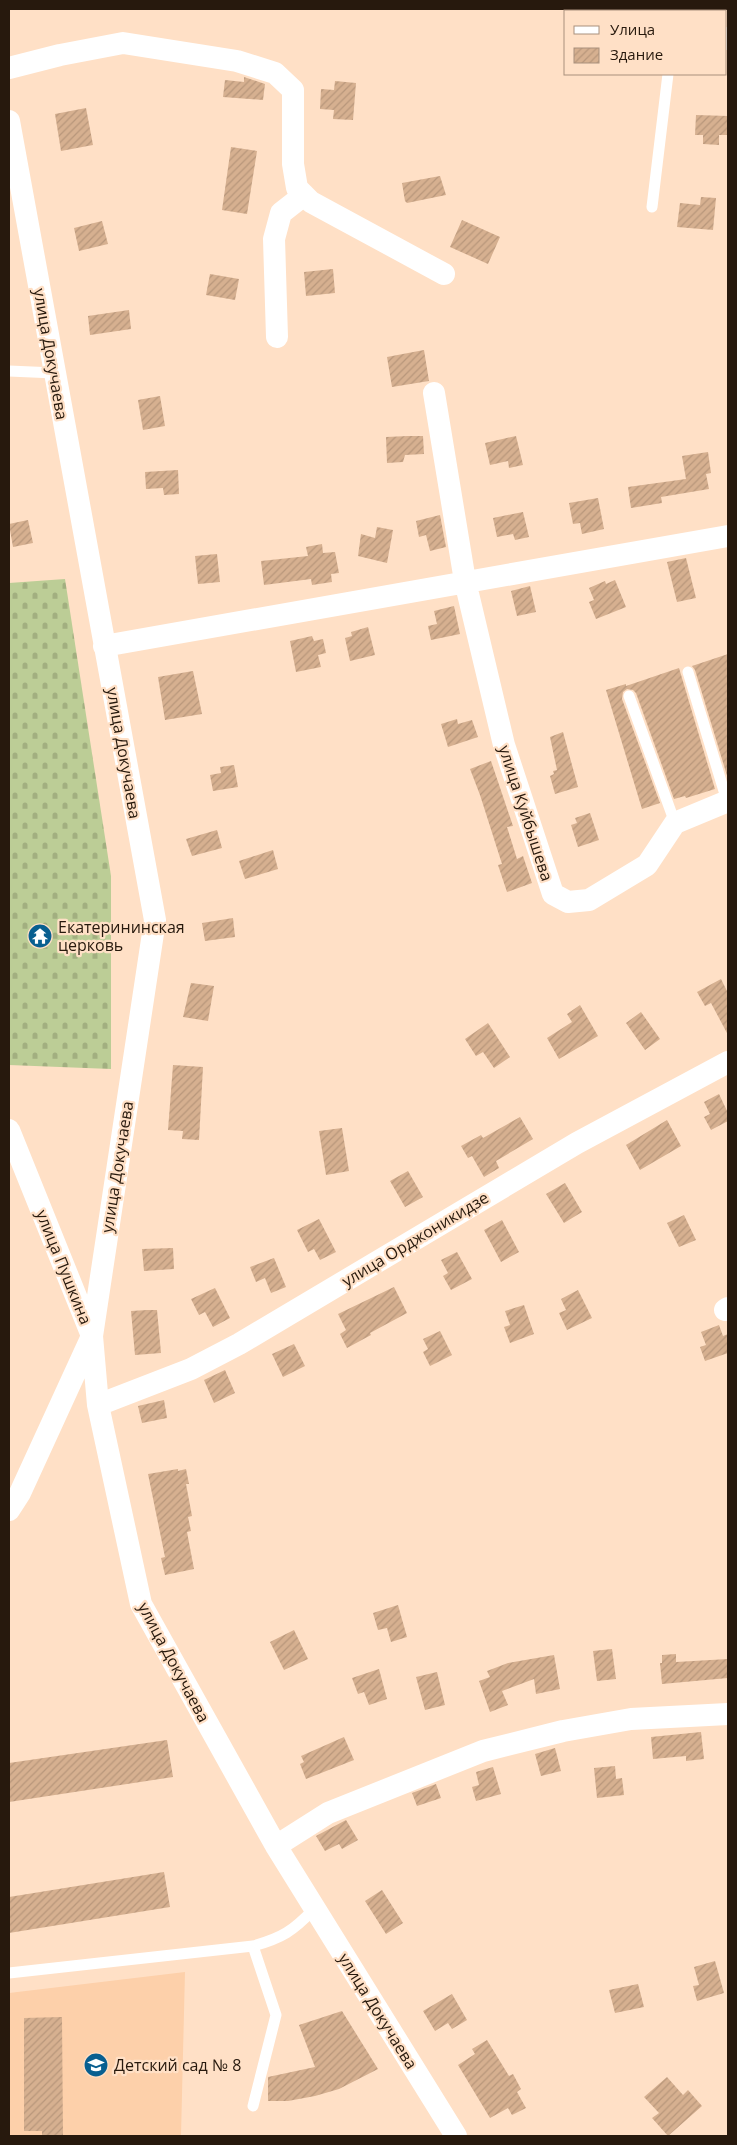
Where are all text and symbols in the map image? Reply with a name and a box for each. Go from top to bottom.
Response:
legend [564,10,727,75]
text: Улица [610,19,655,39]
text: Здание [610,44,663,64]
street label: улица Докучаева [29,287,73,421]
street label: улица Докучаева [102,686,146,820]
street label: улица Куйбышева [494,742,558,884]
place label: Екатерининская церковь [58,916,185,956]
temple icon: Екатерининская церковь [27,923,53,949]
street label: улица Докучаева [96,1100,138,1234]
street label: улица Орджоникидзе [337,1186,493,1292]
street label: улица Пушкина [31,1206,97,1328]
street label: улица Докучаева [133,1598,215,1726]
street label: улица Докучаева [333,1949,423,2073]
school or university icon: Детский сад № 8 [83,2052,109,2078]
place label: Детский сад № 8 [114,2054,241,2076]

